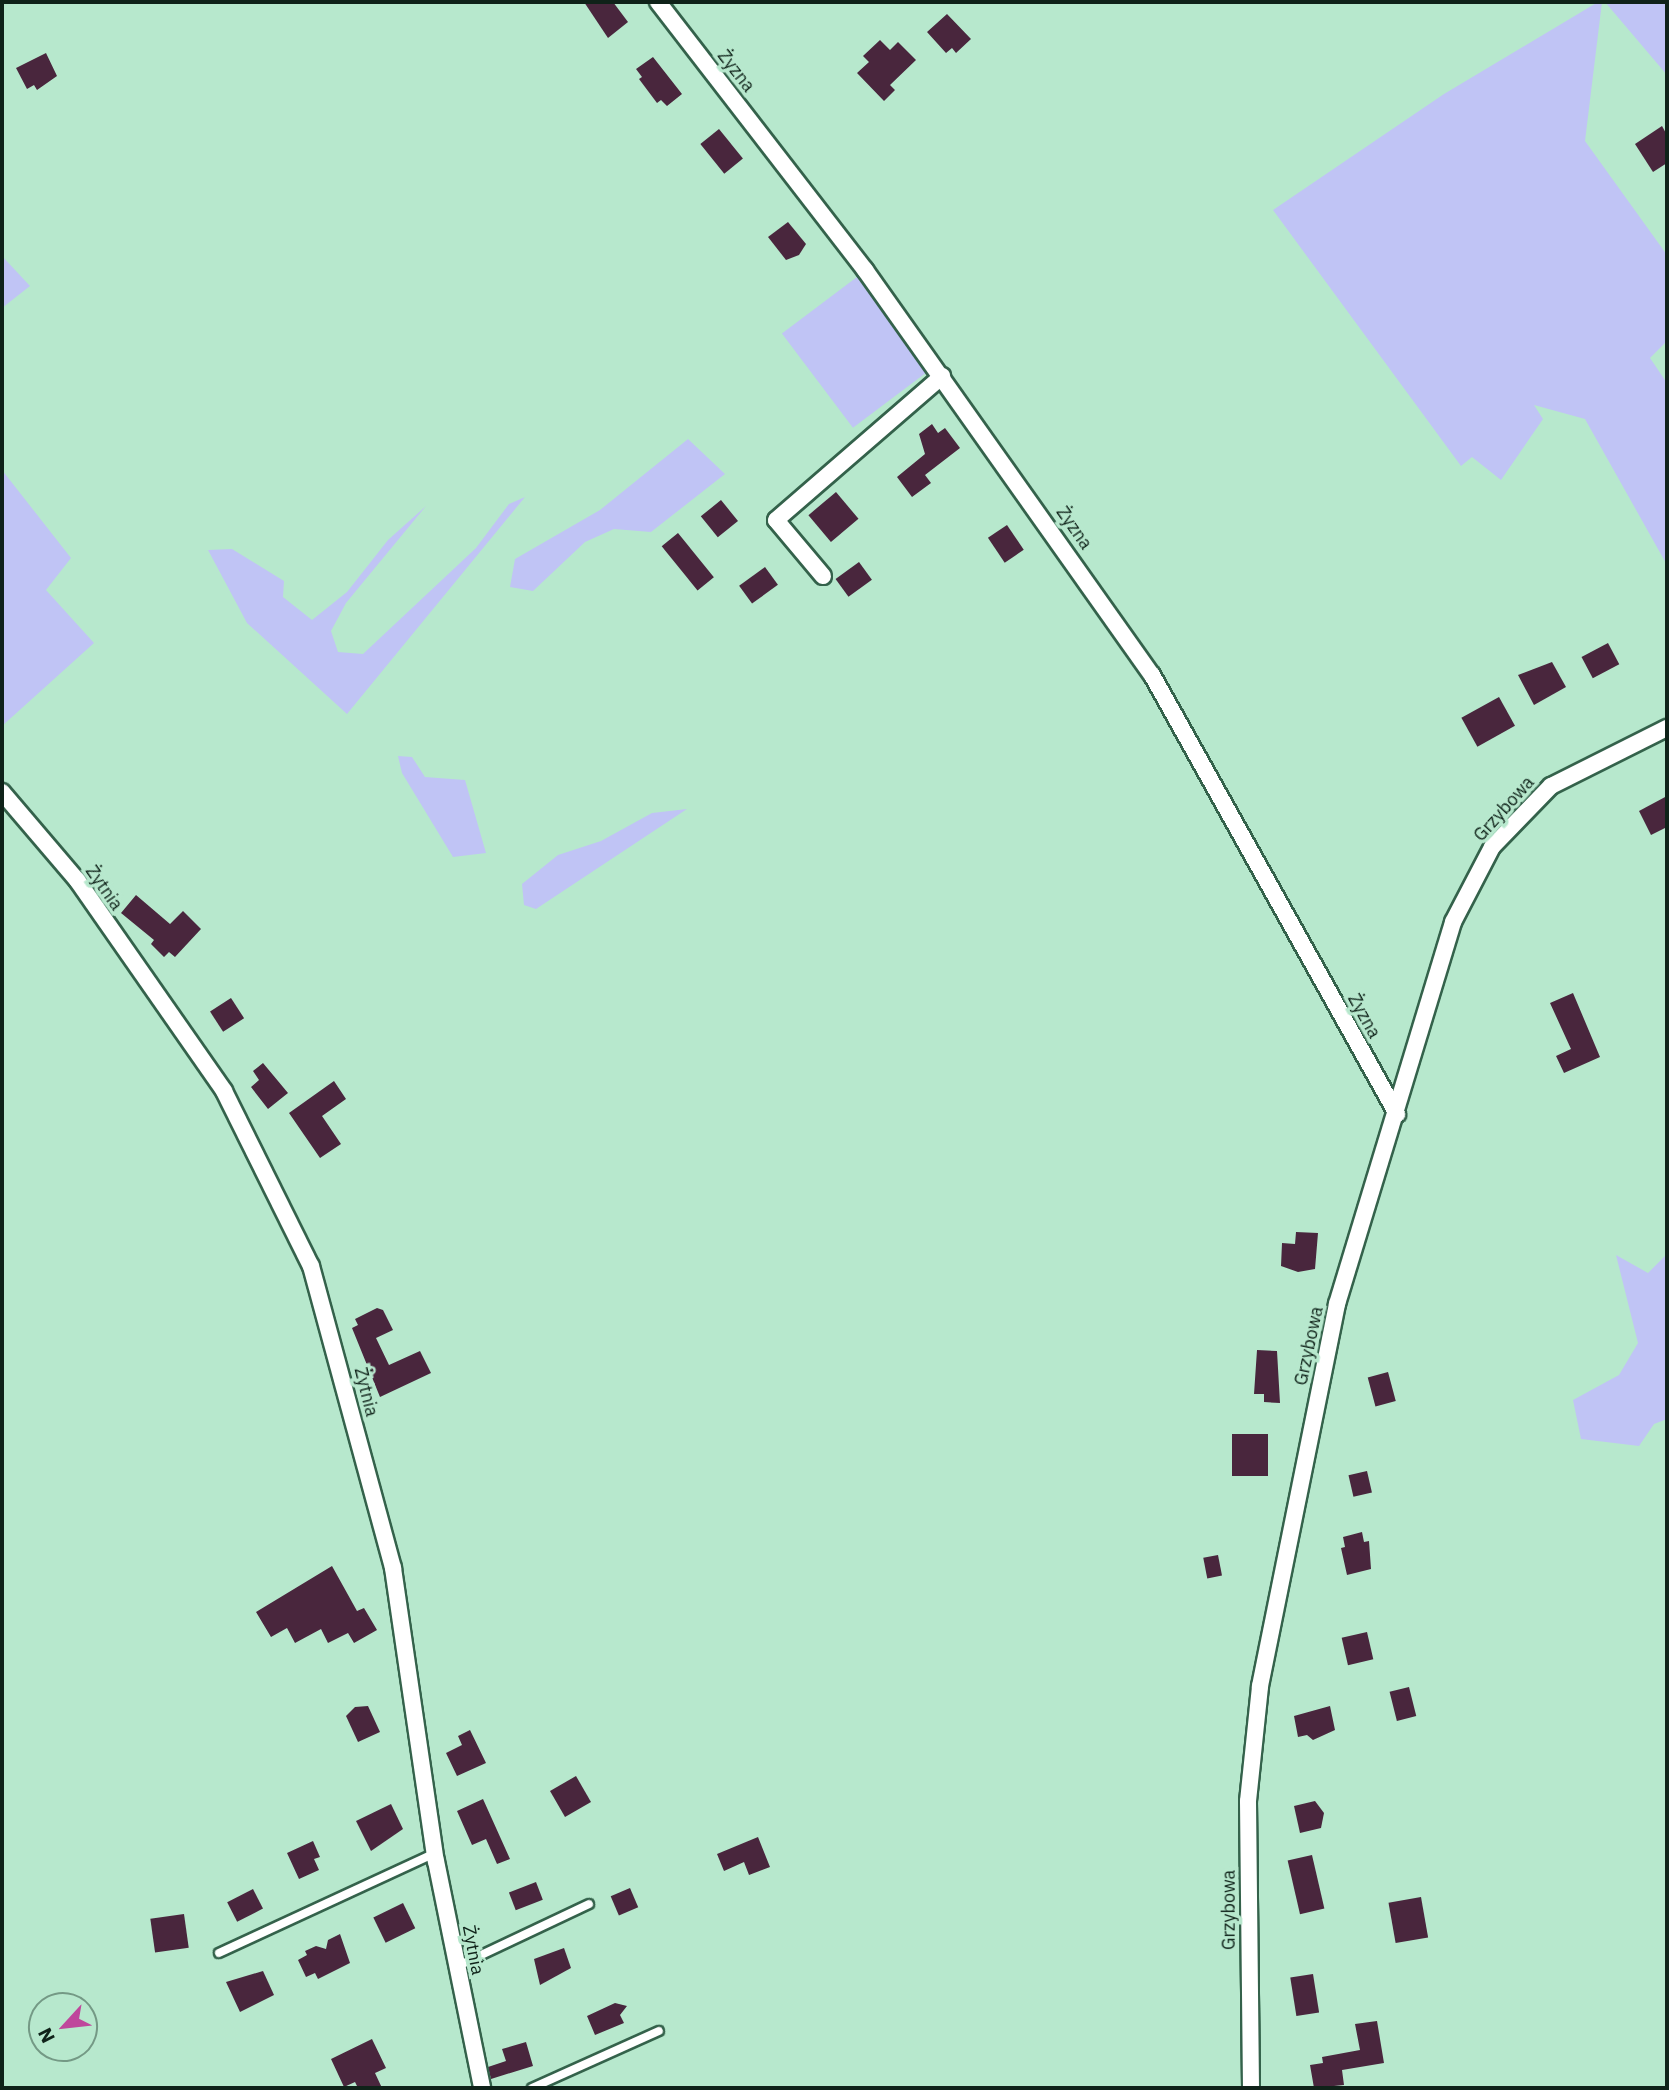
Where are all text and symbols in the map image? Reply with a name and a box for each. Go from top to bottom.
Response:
street label: Żyzna [713,46,759,96]
street label: Żyzna [1052,502,1096,554]
street label: Grzybowa [1469,772,1539,846]
street label: Żytnia [81,861,127,915]
street label: Żyzna [1343,990,1385,1042]
street label: Grzybowa [1290,1305,1328,1387]
street label: Żytnia [349,1365,383,1419]
street label: Grzybowa [1218,1870,1240,1950]
street label: Żytnia [458,1923,488,1977]
north arrow [28,1992,98,2062]
text: N [32,2024,60,2047]

